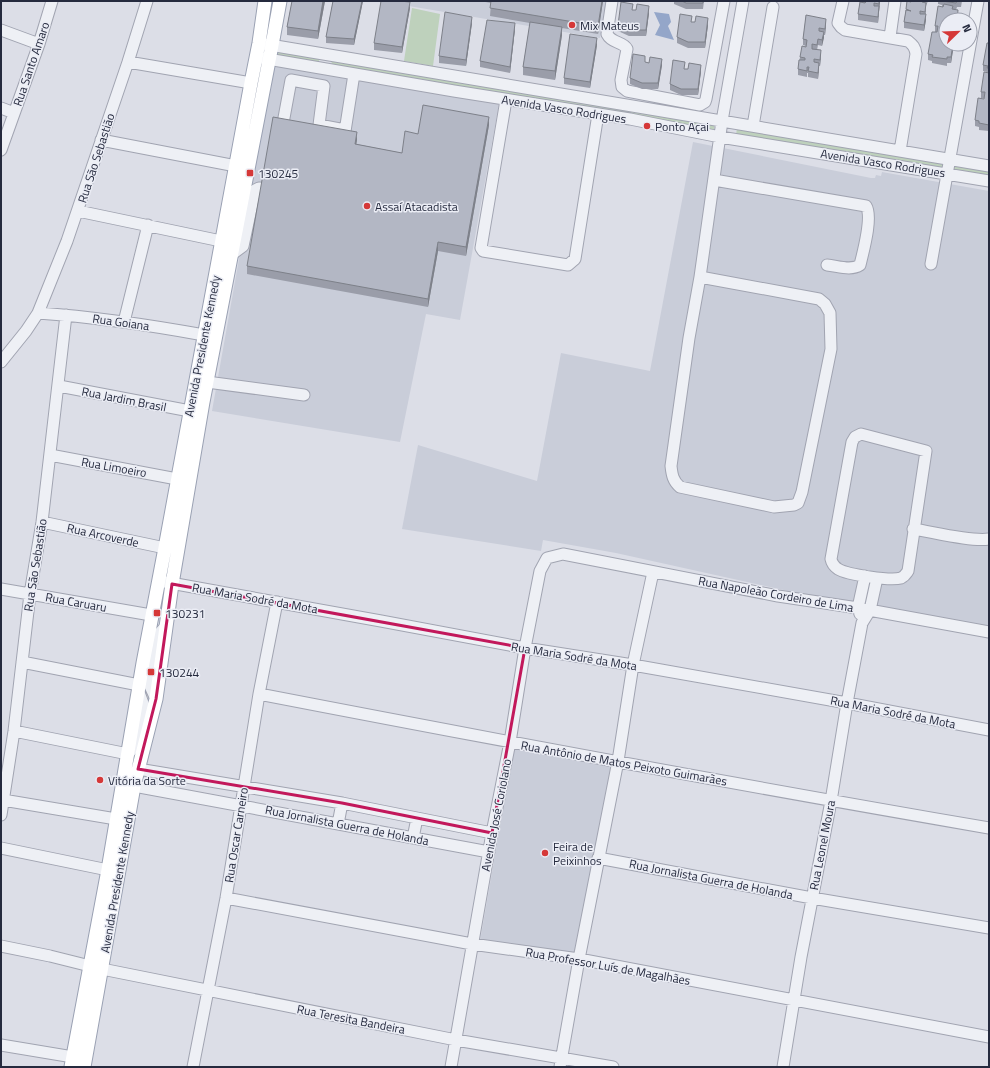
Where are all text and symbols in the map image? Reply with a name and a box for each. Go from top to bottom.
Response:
north arrow [938,12,978,52]
place label: Mix Mateus [580,16,640,35]
street label: Rua Santo Amaro [8,19,54,109]
marker: Mix Mateus [567,20,577,30]
text: N [958,21,976,35]
street label: Avenida Vasco Rodrigues [500,90,628,128]
street label: Rua São Sebastião [73,111,119,205]
place label: Ponto Açai [655,117,709,136]
marker: Ponto Açai [642,121,652,131]
street label: Avenida Vasco Rodrigues [819,144,947,182]
place label: 130245 [258,164,299,183]
marker: 130245 [245,168,255,178]
place label: Assaí Atacadista [375,197,458,216]
marker: Assaí Atacadista [362,201,372,211]
street label: Avenida Presidente Kennedy [179,273,225,418]
street label: Rua Goiana [91,309,151,335]
street label: Rua Jardim Brasil [80,381,168,417]
street label: Rua Limoeiro [80,452,148,482]
street label: Rua São Sebastião [18,517,52,613]
street label: Rua Arcoverde [65,518,141,552]
street label: Rua Napoleão Cordeiro de Lima [697,571,855,617]
street label: Rua Maria Sodré da Mota [191,578,319,618]
street label: Rua Caruaru [44,587,108,617]
place label: 130231 [165,604,205,623]
marker: 130231 [152,608,162,618]
street label: Rua Maria Sodré da Mota [510,637,638,675]
place label: 130244 [159,663,200,682]
marker: 130244 [146,667,156,677]
street label: Rua Maria Sodré da Mota [829,691,957,733]
street label: Rua Antônio de Matos Peixoto Guimarães [519,735,729,791]
street label: Avenida José Coriolano [476,757,516,873]
place label: Vitória da Sorte [108,771,186,790]
marker: Vitória da Sorte [95,775,105,785]
street label: Rua Oscar Carneiro [219,786,253,884]
street label: Rua Leonel Moura [804,798,840,892]
street label: Rua Jornalista Guerra de Holanda [264,800,430,850]
street label: Avenida Presidente Kennedy [95,809,139,954]
place label: Feira de Peixinhos [553,837,602,870]
marker: Feira de Peixinhos [540,848,550,858]
street label: Rua Jornalista Guerra de Holanda [628,854,794,904]
street label: Rua Professor Luís de Magalhães [524,942,692,990]
street label: Rua Teresita Bandeira [295,999,407,1039]

